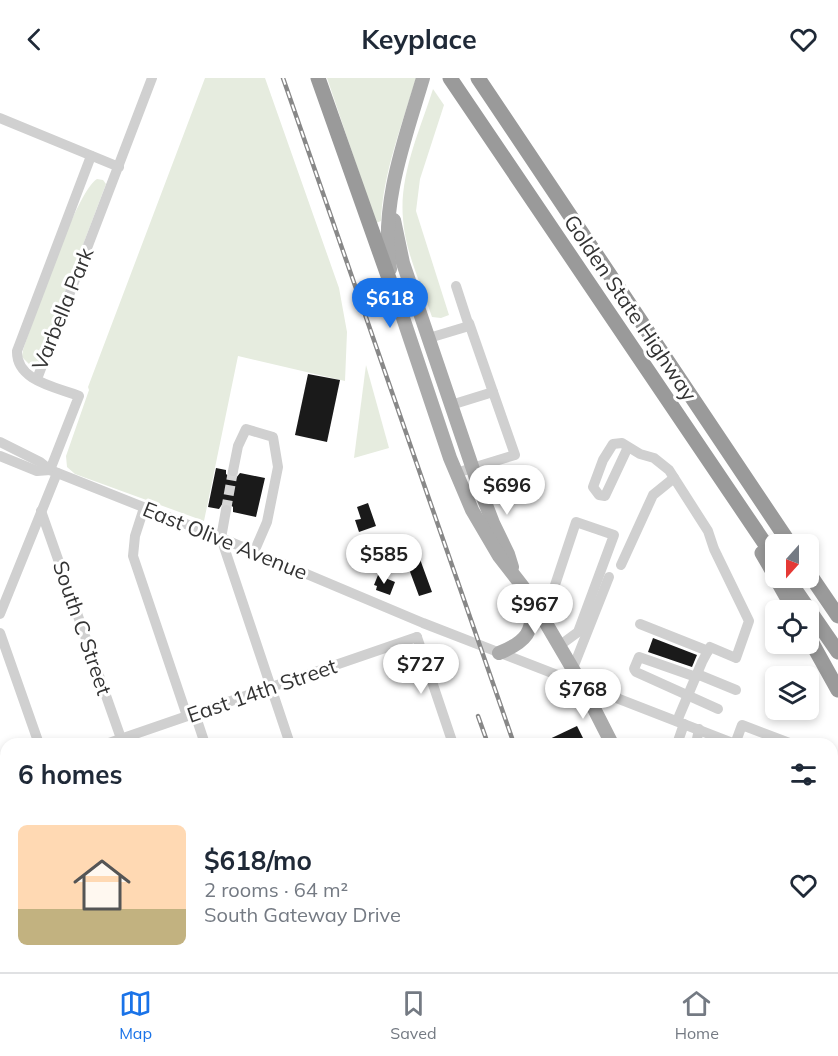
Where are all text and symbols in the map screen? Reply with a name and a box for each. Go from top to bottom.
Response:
text: Keyplace [361,22,477,56]
icon: back [18,23,51,56]
icon: heart [787,23,820,56]
street label: Golden State Highway [559,209,703,405]
street label: Varbella Park [26,243,99,374]
pin: $618 [354,278,426,329]
text: $618 [366,285,414,310]
pin: $696 [471,465,543,516]
text: $696 [483,472,531,497]
street label: East Olive Avenue [139,495,311,585]
pin: $585 [348,534,420,585]
north arrow [765,534,819,588]
map controls [765,534,819,720]
text: $585 [360,541,408,566]
street label: South C Street [48,557,118,698]
pin: $967 [499,584,571,635]
text: $967 [511,591,559,616]
button: locate [765,600,819,654]
pin: $727 [385,644,457,695]
text: $727 [397,651,445,676]
street label: East 14th Street [184,652,340,728]
button: layers [765,666,819,720]
pin: $768 [547,669,619,720]
text: $768 [559,676,607,701]
text: 6 homes [18,758,122,791]
icon: filters [787,758,820,791]
text: $618/mo [204,844,312,877]
icon: home [66,849,138,921]
icon: heart [787,869,820,902]
text: 2 rooms · 64 m² [204,877,348,902]
text: South Gateway Drive [204,902,401,927]
tab: Map [119,987,152,1043]
tab: Saved [390,987,437,1043]
tab: Home [675,987,719,1043]

